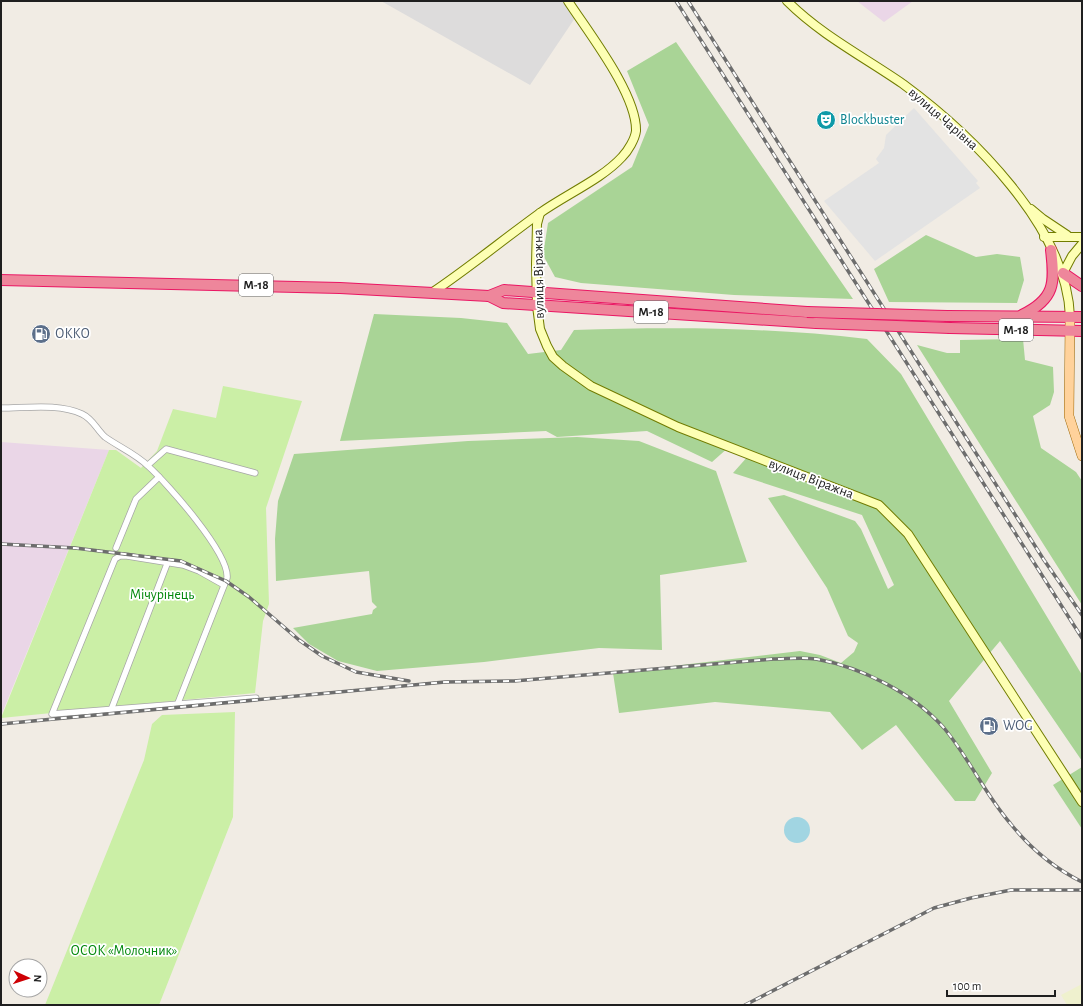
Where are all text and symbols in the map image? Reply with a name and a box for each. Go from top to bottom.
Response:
street label: вулиця Чарівна [906,85,981,153]
theatre icon: Blockbuster [815,109,837,131]
place label: Blockbuster [840,113,905,127]
street label: вулиця Віражна [531,228,547,319]
road number: М-18 [239,274,273,296]
road number: М-18 [634,301,668,323]
road number: М-18 [999,319,1033,341]
fuel station icon: ОККО [30,323,52,345]
place label: ОККО [55,327,90,341]
street label: вулиця Віражна [767,456,856,502]
park label: Мічурінець [130,588,194,602]
fuel station icon: WOG [978,715,1000,737]
place label: WOG [1003,719,1033,733]
park label: ОСОК «Молочник» [71,944,177,958]
north arrow [8,958,48,998]
scale bar [947,972,1055,998]
text: N [32,974,43,983]
text: 100 m [953,980,981,992]

